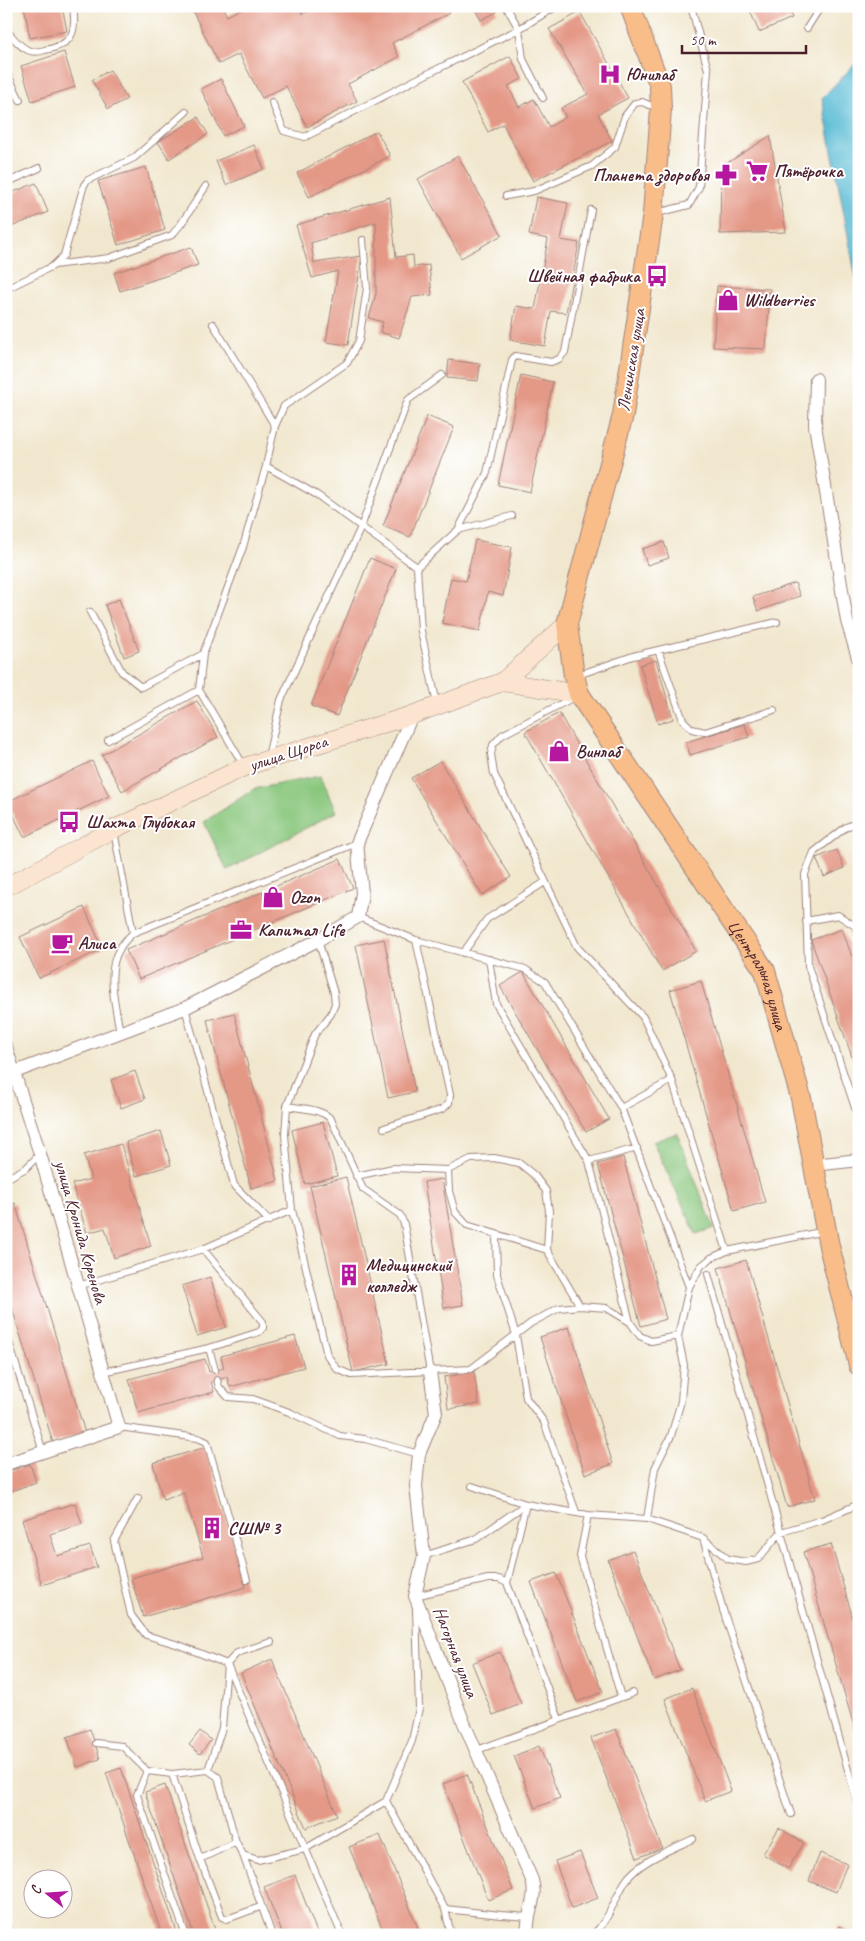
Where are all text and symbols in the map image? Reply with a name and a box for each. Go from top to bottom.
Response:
scale bar [682,22,806,54]
text: 50 m [690,31,717,50]
hospital icon: Юнилаб [597,61,623,87]
place label: Юнилаб [626,63,678,85]
supermarket icon: Пятёрочка [744,158,770,184]
place label: Пятёрочка [774,160,844,182]
pharmacy icon: Планета здоровья [713,162,739,188]
place label: Планета здоровья [593,164,710,187]
bus stop icon: Швейная фабрика [644,263,670,289]
place label: Швейная фабрика [527,265,641,287]
shop icon: Wildberries [715,287,741,313]
place label: Wildberries [744,289,816,311]
street label: Ленинская улица [612,306,650,413]
street label: улица Щорса [245,729,332,776]
shop icon: Винлаб [546,738,572,764]
place label: Винлаб [576,740,624,762]
bus stop icon: Шахта Глубокая [56,809,82,835]
place label: Шахта Глубокая [86,811,195,833]
shop icon: Ozon [260,884,286,910]
place label: Ozon [290,886,321,908]
street label: Центральная улица [723,915,793,1034]
office icon: Капитал Life [228,917,254,943]
place label: Капитал Life [258,919,346,941]
cafe icon: Алиса [49,930,75,956]
place label: Алиса [78,932,117,954]
street label: улица Кронида Коренова [50,1157,112,1307]
place label: Медицинский колледж [366,1254,453,1297]
building icon: Медицинский колледж [336,1262,362,1288]
building icon: СШ№ 3 [199,1515,225,1541]
place label: СШ№ 3 [228,1517,282,1539]
street label: Нагорная улица [429,1603,484,1702]
north arrow [22,1868,72,1918]
text: С [27,1883,46,1896]

